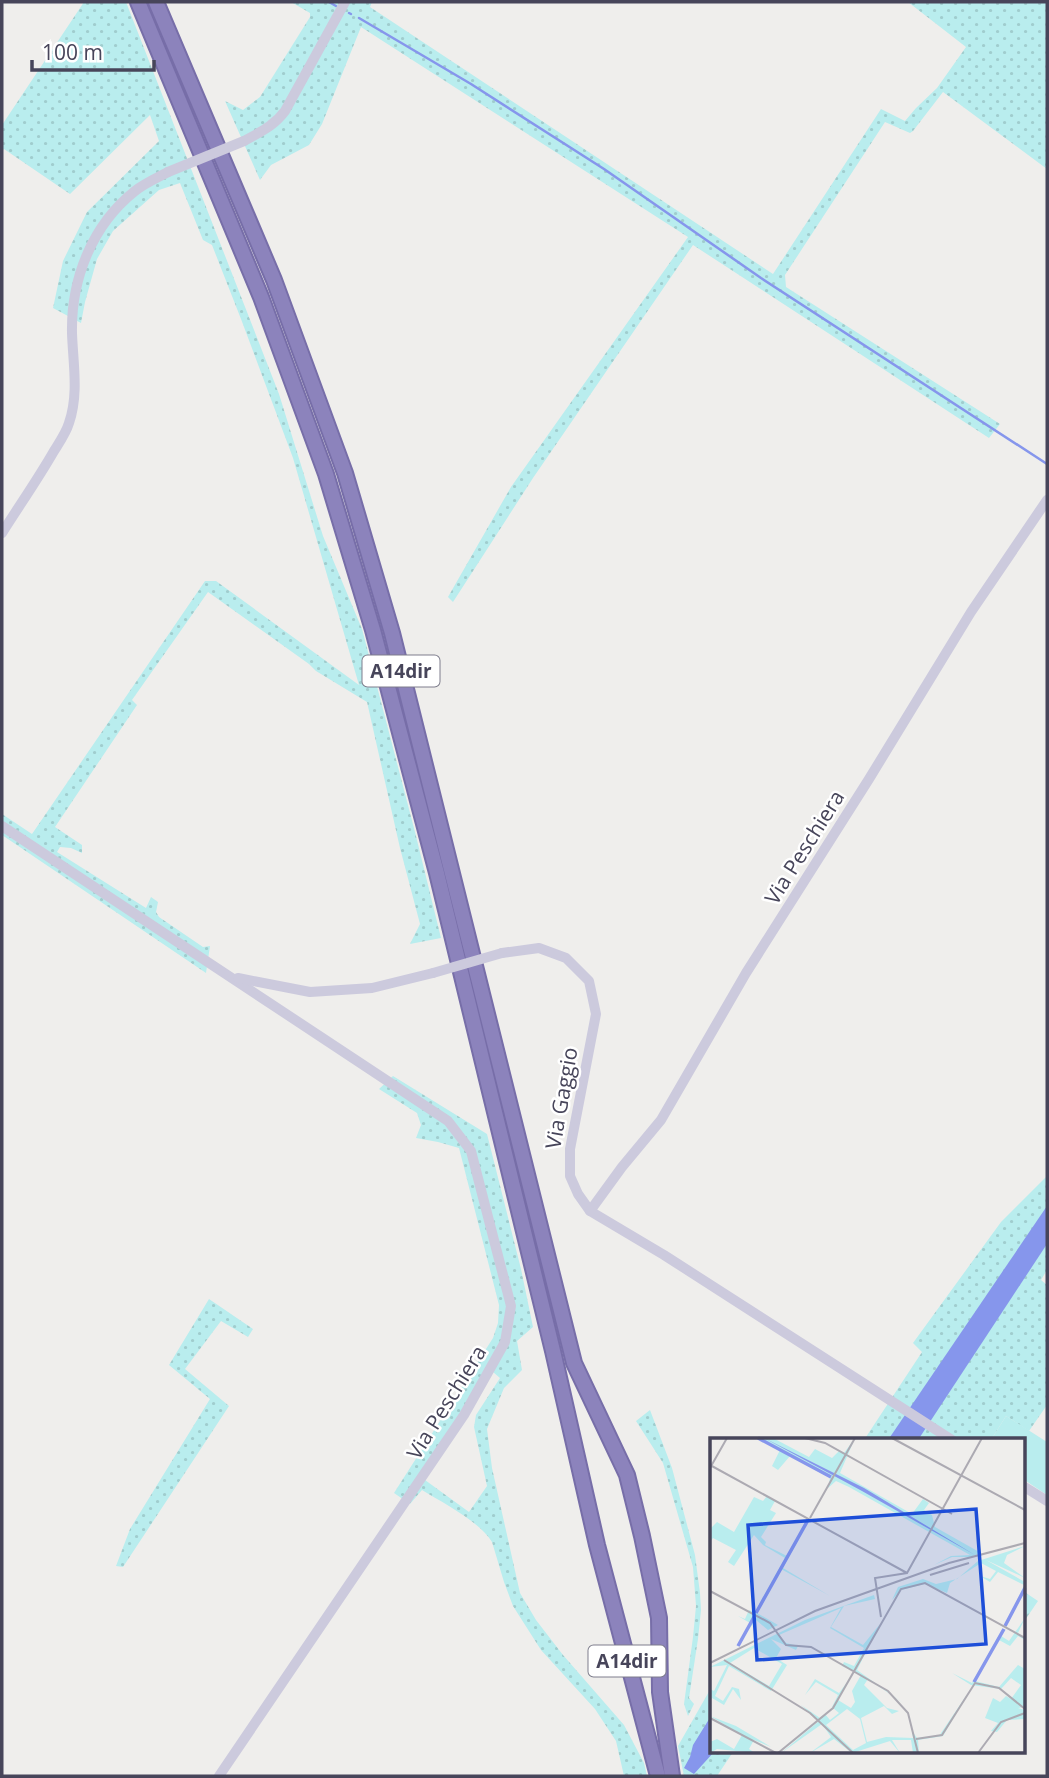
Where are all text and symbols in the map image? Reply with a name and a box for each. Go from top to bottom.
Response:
scale bar [32,28,154,72]
text: 100 m [42,38,103,66]
road number: A14dir [362,656,440,686]
street label: Via Peschiera [758,785,850,909]
street label: Via Gaggio [538,1045,584,1151]
street label: Via Peschiera [400,1340,492,1464]
inset map [710,1438,1024,1754]
road number: A14dir [588,1646,666,1676]

